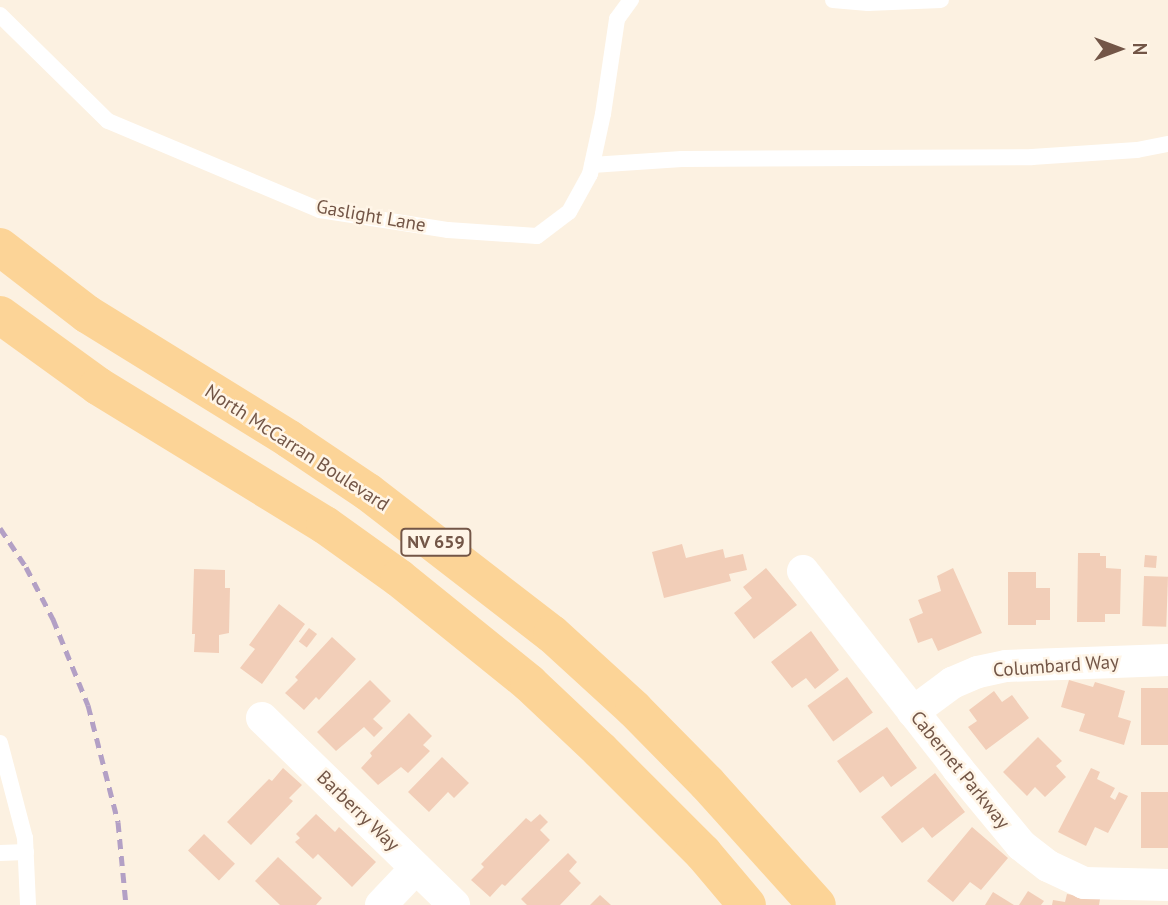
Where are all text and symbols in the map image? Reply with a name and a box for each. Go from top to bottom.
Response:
north arrow [1084,14,1154,84]
text: N [1128,43,1152,55]
street label: Gaslight Lane [315,195,427,237]
street label: North McCarran Boulevard [201,380,393,516]
road number: NV 659 [399,528,473,556]
street label: Columbard Way [992,650,1120,682]
street label: Cabernet Parkway [905,706,1015,834]
street label: Barberry Way [312,766,404,856]

